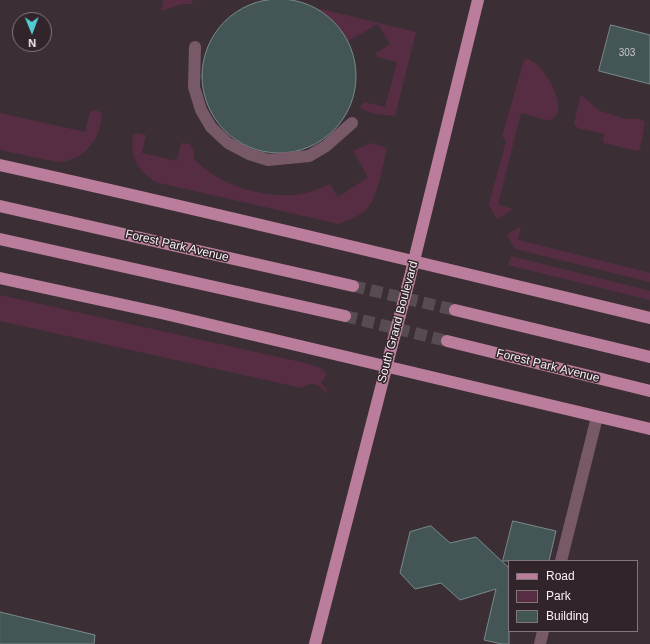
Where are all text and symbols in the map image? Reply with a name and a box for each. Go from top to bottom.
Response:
north arrow [12,12,52,52]
text: N [28,37,36,49]
house number: 303 [619,47,635,59]
street label: Forest Park Avenue [124,227,230,265]
street label: South Grand Boulevard [375,260,421,384]
street label: Forest Park Avenue [495,346,601,386]
legend [508,560,638,632]
text: Road [546,569,575,583]
text: Park [546,589,571,603]
text: Building [546,609,589,623]

